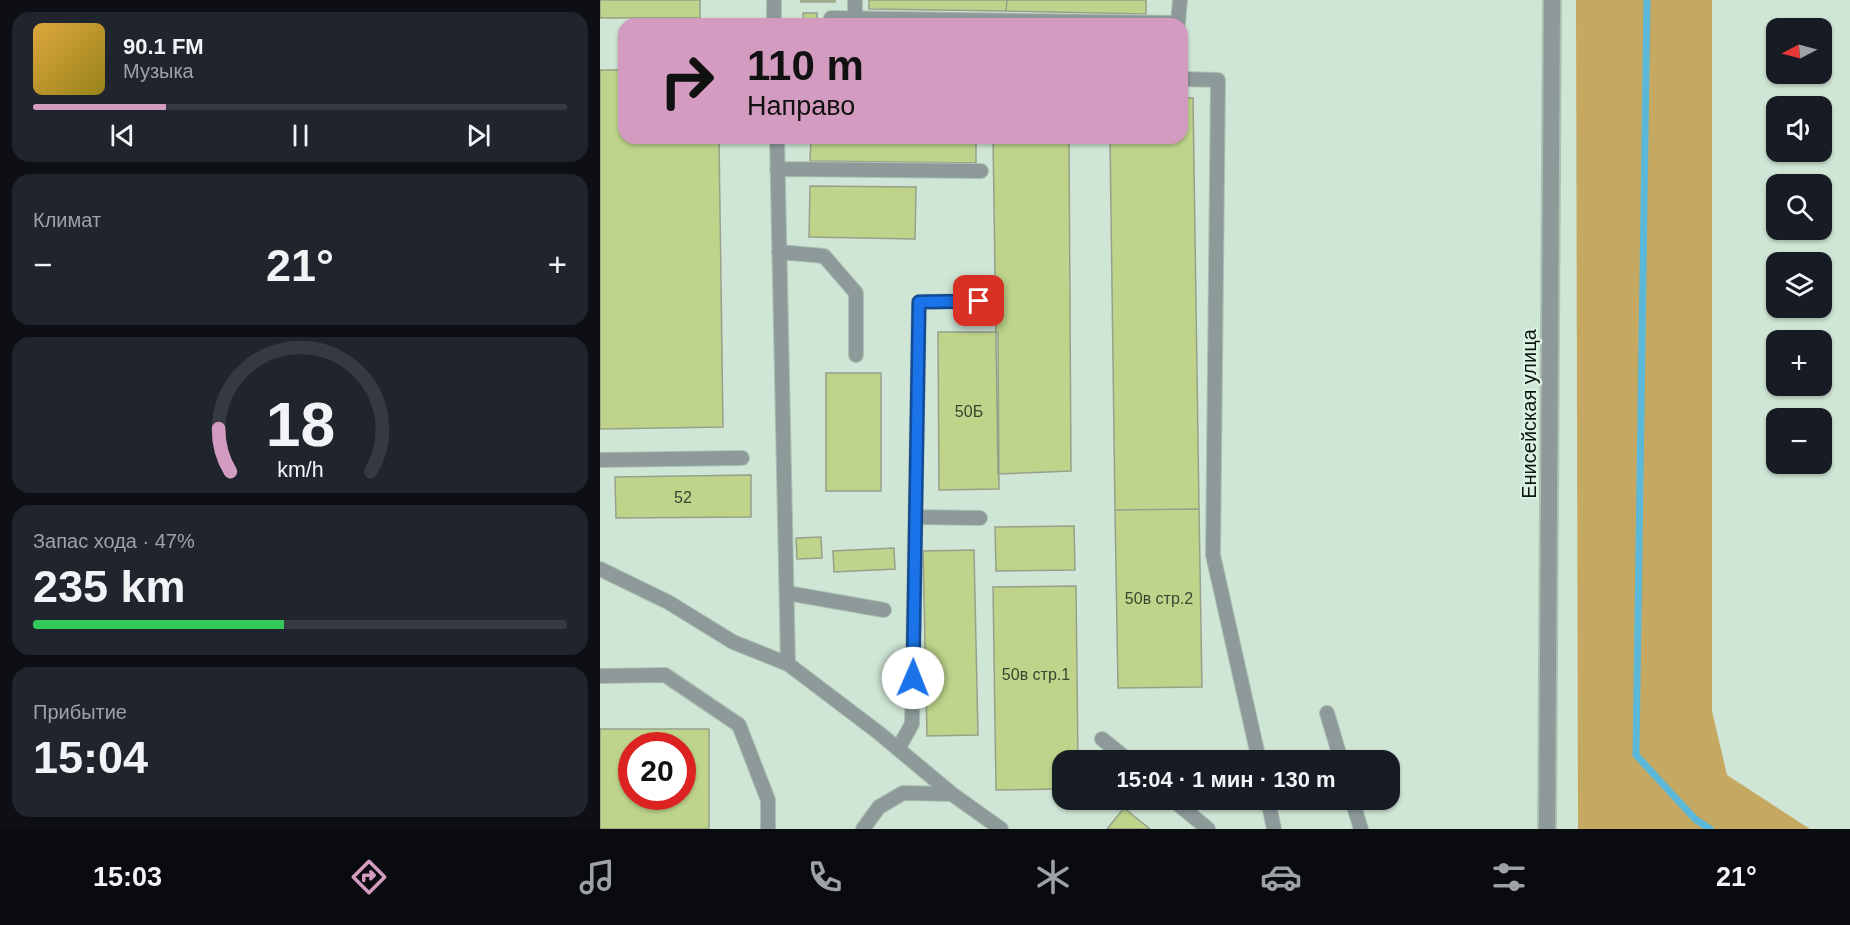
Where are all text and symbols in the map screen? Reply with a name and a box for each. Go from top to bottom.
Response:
north arrow [1766,18,1832,84]
map controls [1766,18,1832,474]
text: 90.1 FM [123,34,204,59]
icon: right [648,42,726,120]
text: 110 m [747,42,864,89]
text: Музыка [123,60,194,82]
text: Направо [747,91,855,121]
button: sound [1766,96,1832,162]
icon: previous [106,119,139,152]
icon: pause [284,119,317,152]
icon: next [462,119,495,152]
button: search [1766,174,1832,240]
text: Климат [33,209,101,231]
text: 21° [266,240,334,291]
text: − [33,246,52,283]
text: + [548,246,567,283]
button: layers [1766,252,1832,318]
pin [953,275,1004,326]
icon: arrive [962,284,995,317]
street label: Енисейская улица [1518,328,1540,499]
button: + [1766,330,1832,396]
text: 18 [265,390,335,459]
house number: 50Б [955,403,983,420]
button: − [1766,408,1832,474]
text: km/h [277,458,323,482]
house number: 52 [674,489,692,506]
text: Запас хода · 47% [33,530,195,552]
text: 235 km [33,561,186,612]
house number: 50в стр.2 [1125,590,1193,607]
position arrow [881,646,945,710]
house number: 50в стр.1 [1002,666,1070,683]
text: Прибытие [33,701,127,723]
text: 15:04 [33,732,148,783]
speed limit sign: 20 [618,732,696,810]
text: 15:04 · 1 мин · 130 m [1116,767,1336,792]
icon: directions [348,856,390,898]
icon: music [576,856,618,898]
icon: phone [804,856,846,898]
icon: climate [1032,856,1074,898]
icon: car [1260,856,1302,898]
icon: filters [1488,856,1530,898]
text: 15:03 [93,862,162,892]
text: 21° [1716,862,1757,892]

